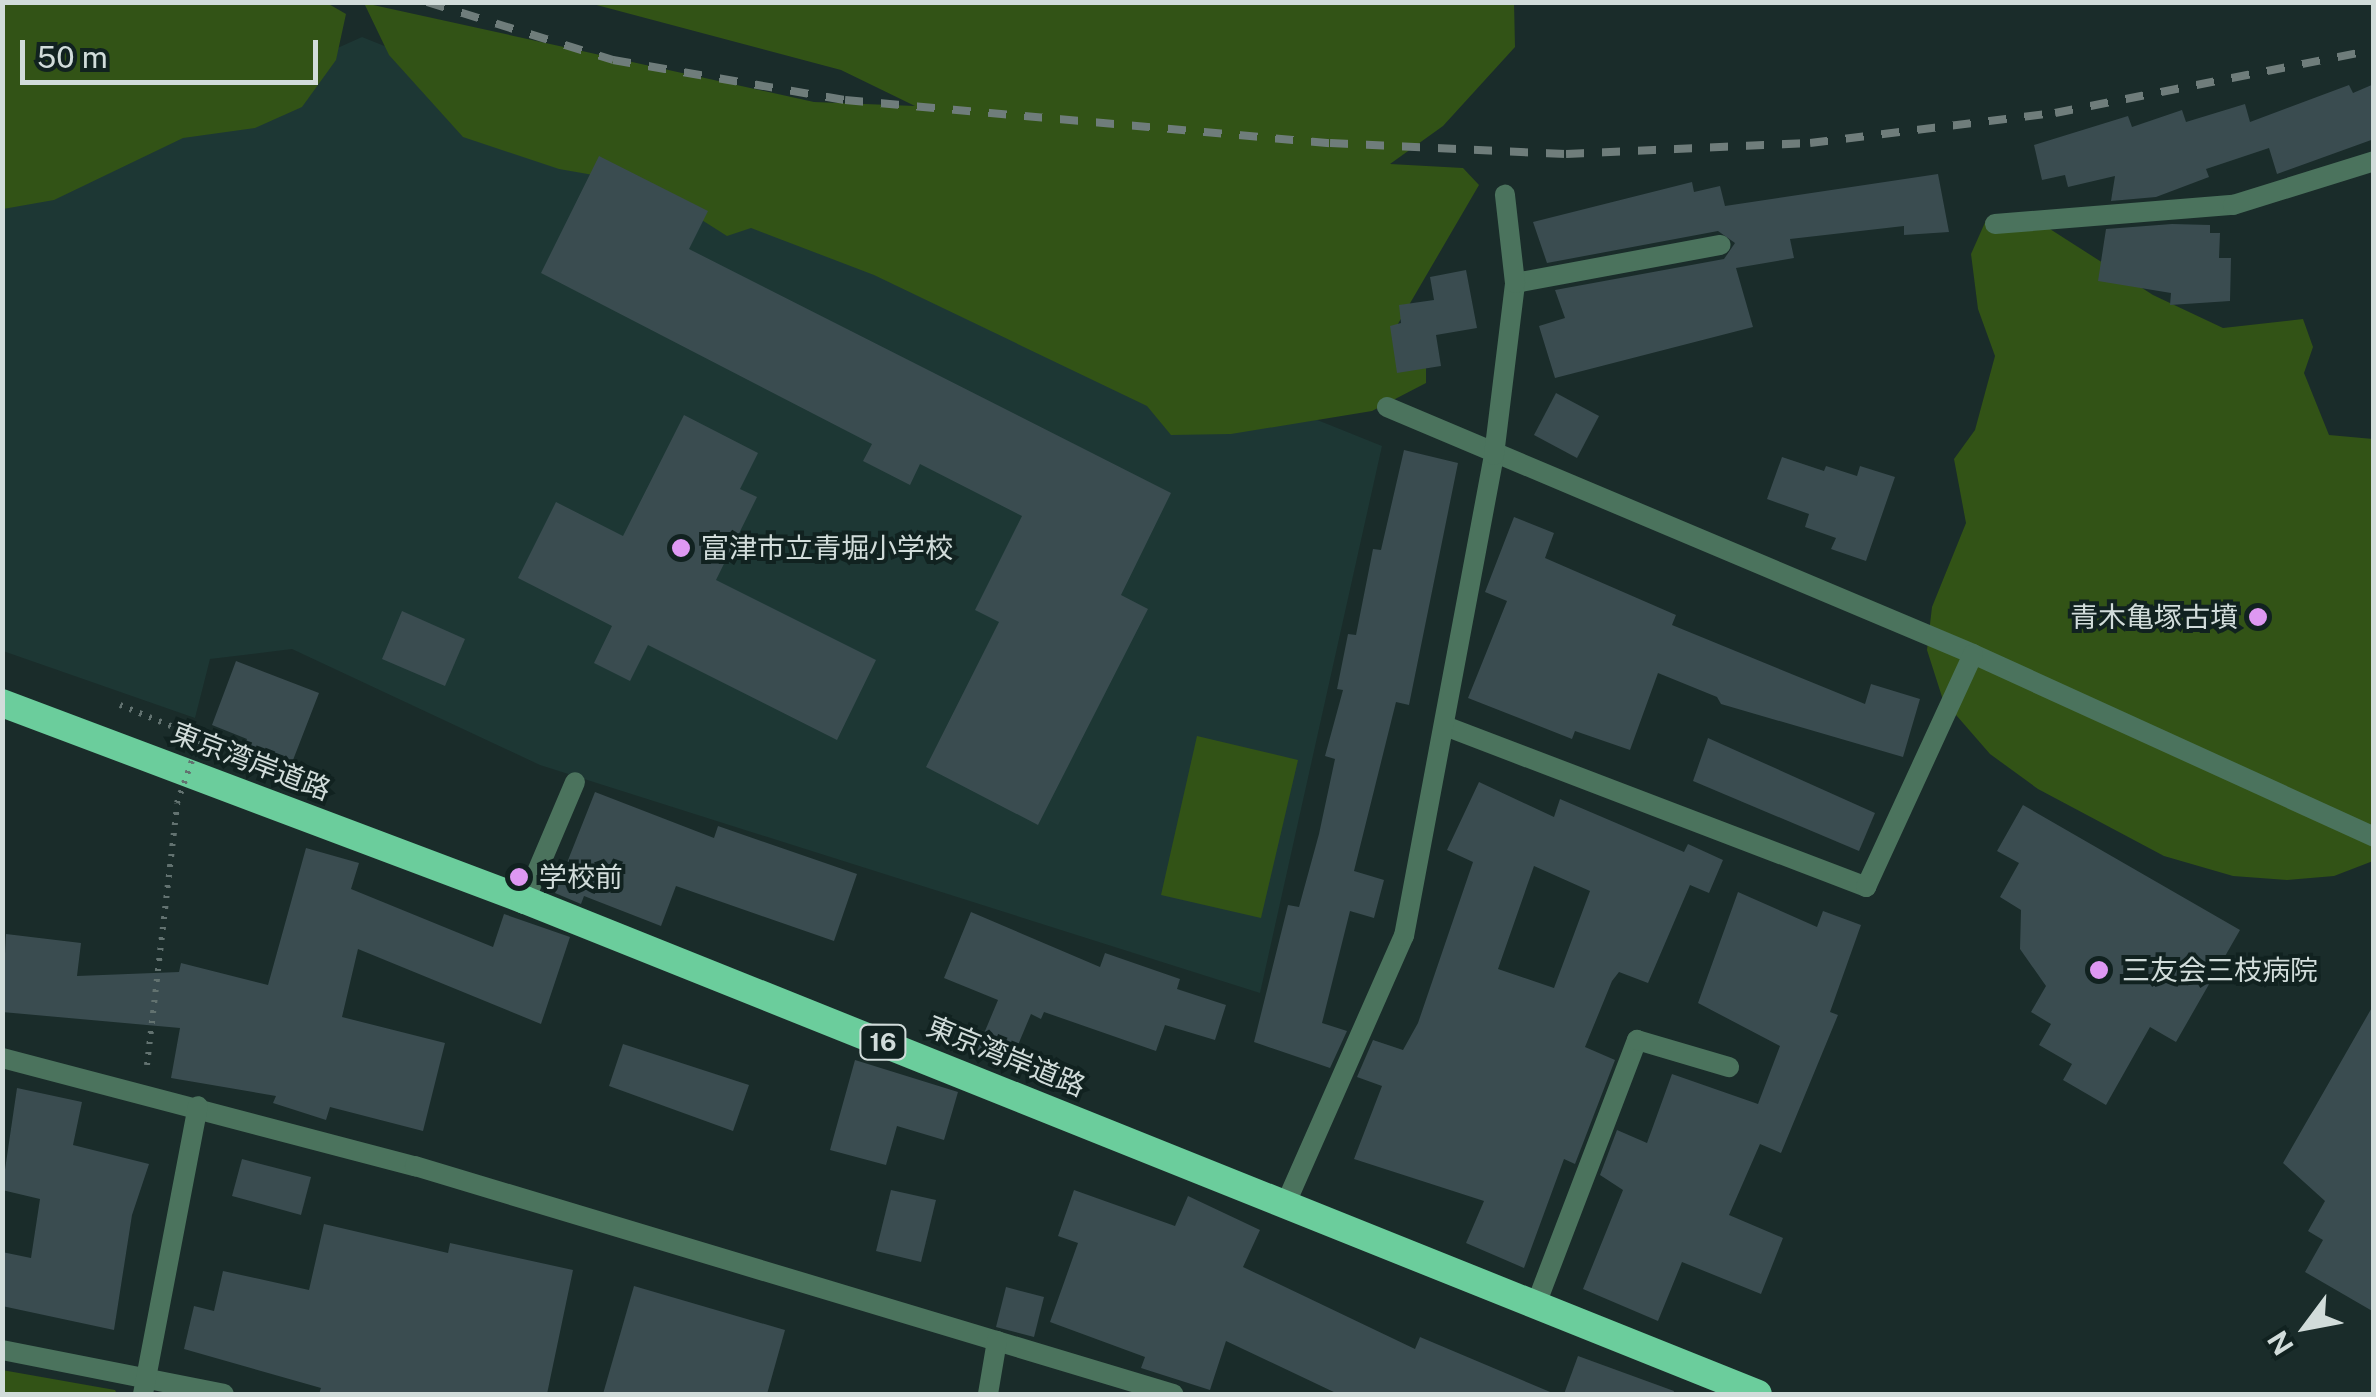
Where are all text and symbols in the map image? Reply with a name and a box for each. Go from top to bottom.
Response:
scale bar [25,20,322,82]
text: 50 m [37,39,108,75]
place label: 富津市立青堀小学校 [701,531,953,565]
marker: 富津市立青堀小学校 [670,537,692,559]
place label: 青木亀塚古墳 [2070,600,2238,634]
marker: 青木亀塚古墳 [2247,606,2269,628]
street label: 東京湾岸道路 [167,715,335,807]
place label: 学校前 [539,860,623,894]
marker: 学校前 [508,866,530,888]
place label: 三友会三枝病院 [2122,953,2318,987]
marker: 三友会三枝病院 [2086,957,2112,983]
street label: 東京湾岸道路 [922,1009,1090,1103]
road number: 16 [858,1022,908,1062]
north arrow [2256,1277,2356,1377]
text: N [2260,1325,2300,1361]

